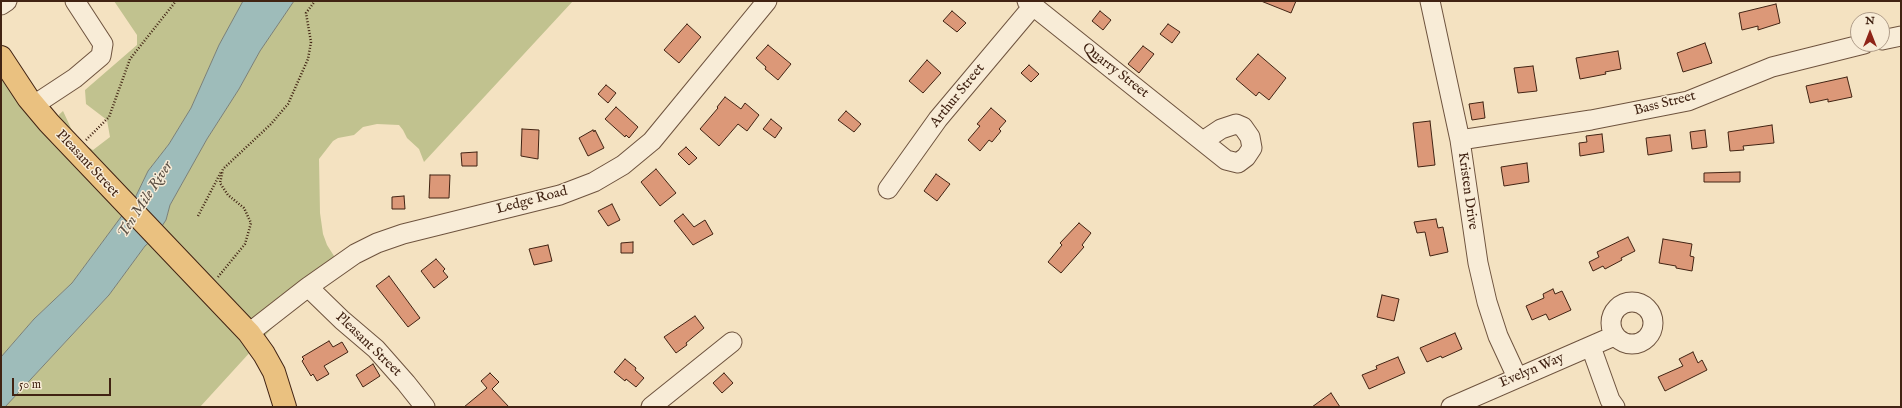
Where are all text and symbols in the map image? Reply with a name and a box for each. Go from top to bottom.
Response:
north arrow [1850,12,1890,52]
text: N [1865,14,1875,28]
street label: Quarry Street [1078,40,1152,102]
street label: Arthur Street [927,61,989,131]
street label: Bass Street [1632,88,1698,120]
street label: Pleasant Street [52,127,122,201]
street label: Kristen Drive [1453,151,1481,231]
water label: Ten Mile River [115,158,177,242]
street label: Ledge Road [495,183,569,219]
street label: Pleasant Street [331,309,405,381]
street label: Evelyn Way [1497,350,1567,392]
scale bar [14,370,113,396]
text: 50 m [19,377,41,392]

